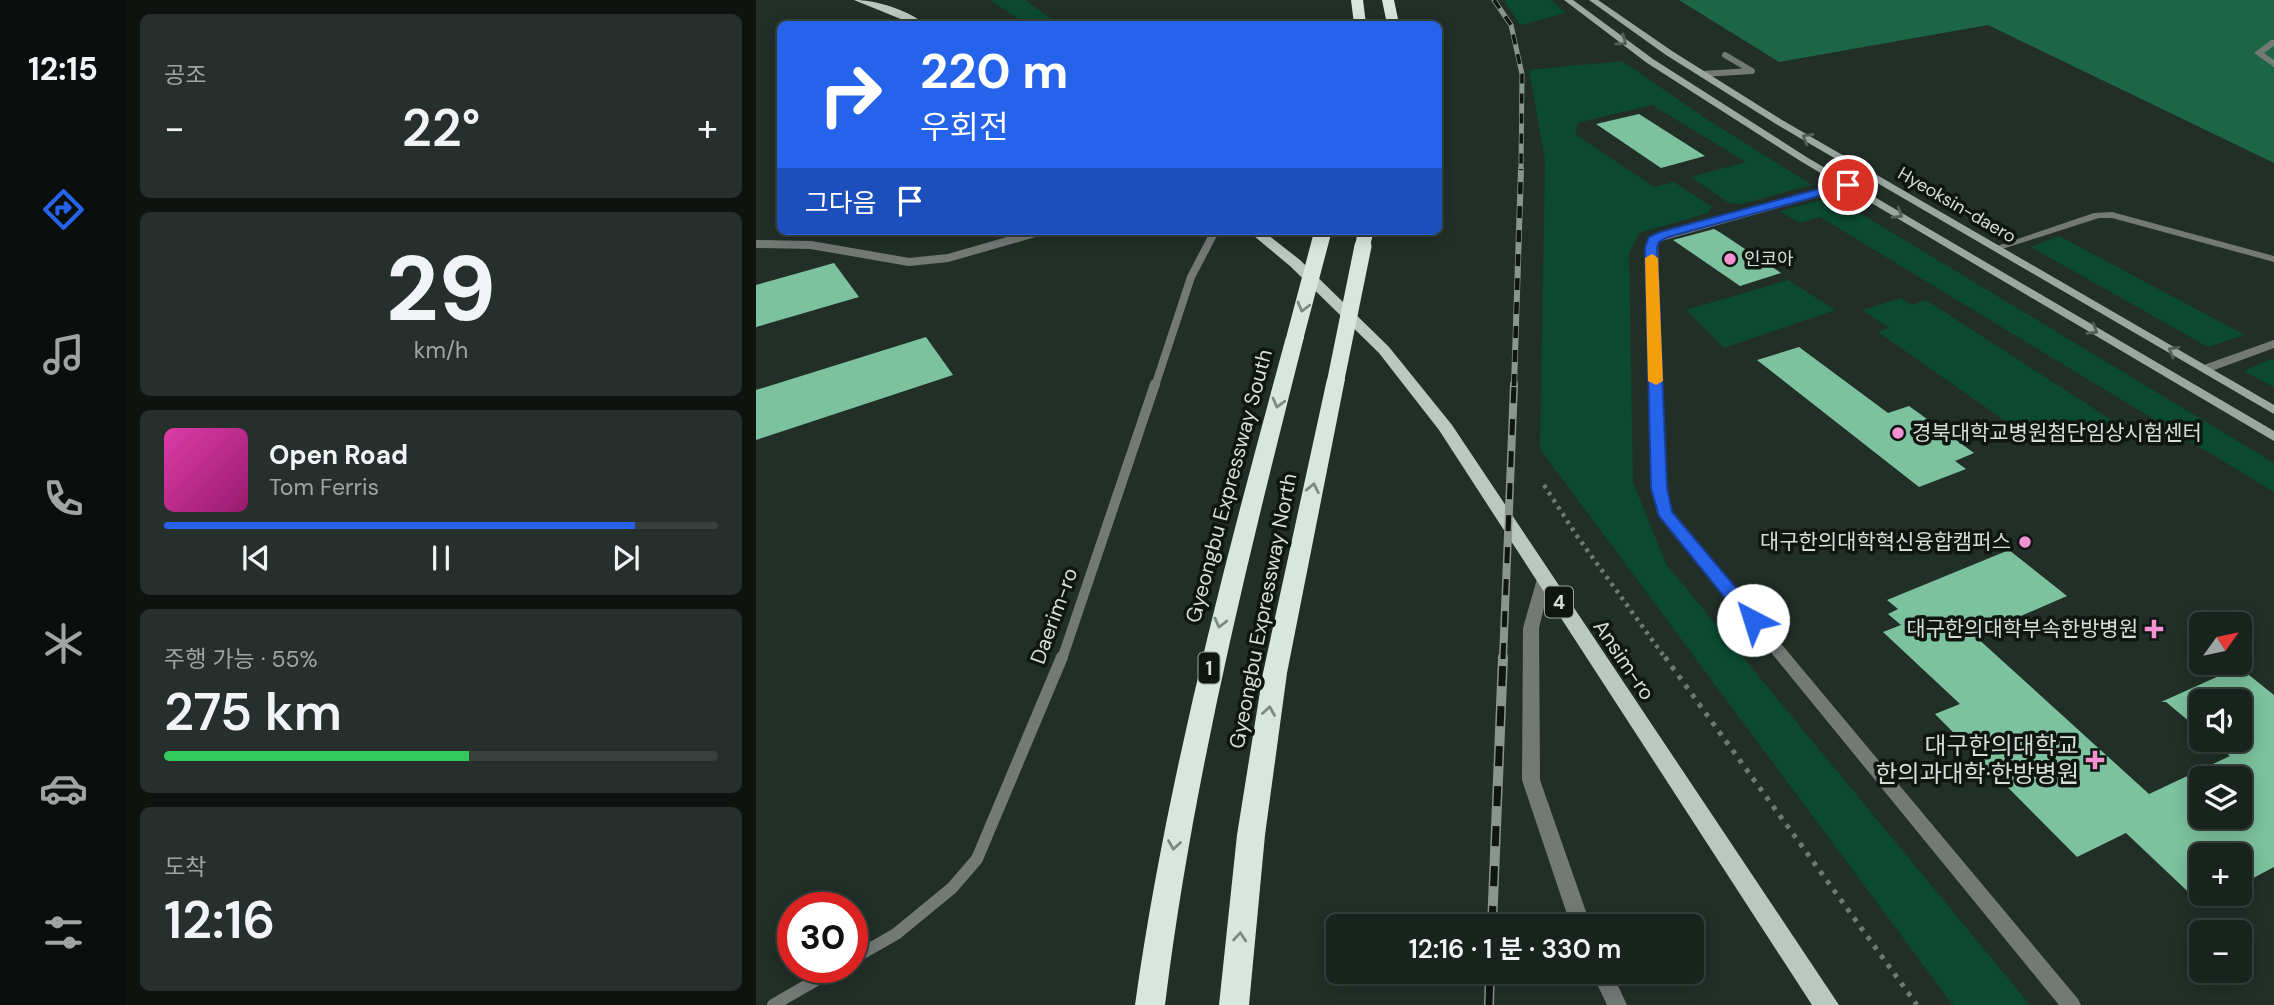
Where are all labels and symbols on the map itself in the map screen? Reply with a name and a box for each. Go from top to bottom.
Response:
one-way arrow [1614,33,1627,45]
one-way arrow [1801,133,1814,146]
pin [1818,155,1878,215]
street label: Hyeoksin-daero [1894,161,2020,249]
one-way arrow [1890,206,1903,219]
place label: 인코아 [1744,247,1794,271]
marker: 인코아 [1722,251,1738,267]
one-way arrow [1297,301,1311,313]
one-way arrow [2086,322,2099,335]
street label: Gyeongbu Expressway South [1179,346,1279,626]
one-way arrow [2167,346,2180,359]
one-way arrow [1272,396,1286,408]
place label: 경북대학교병원첨단임상시험센터 [1912,419,2202,447]
marker: 경북대학교병원첨단임상시험센터 [1890,425,1906,441]
street label: Gyeongbu Expressway North [1223,471,1303,751]
one-way arrow [1305,482,1320,494]
place label: 대구한의대학혁신융합캠퍼스 [1760,528,2011,556]
marker: 대구한의대학혁신융합캠퍼스 [2017,534,2033,550]
street label: Daerim-ro [1024,564,1084,668]
position arrow [1716,583,1790,657]
road number: 4 [1545,586,1573,618]
north arrow [2189,612,2252,676]
street label: Ansim-ro [1587,614,1661,706]
place label: 대구한의대학부속한방병원 [1906,615,2138,643]
one-way arrow [1214,617,1228,629]
marker: 대구한의대학부속한방병원 [2144,619,2164,639]
road number: 1 [1198,652,1219,684]
one-way arrow [1261,706,1276,717]
place label: 대구한의대학교 한의과대학·한방병원 [1876,730,2079,789]
marker: 대구한의대학교 한의과대학·한방병원 [2085,750,2105,770]
one-way arrow [1167,839,1182,851]
speed limit sign: 30 [777,892,868,983]
one-way arrow [1232,931,1247,942]

